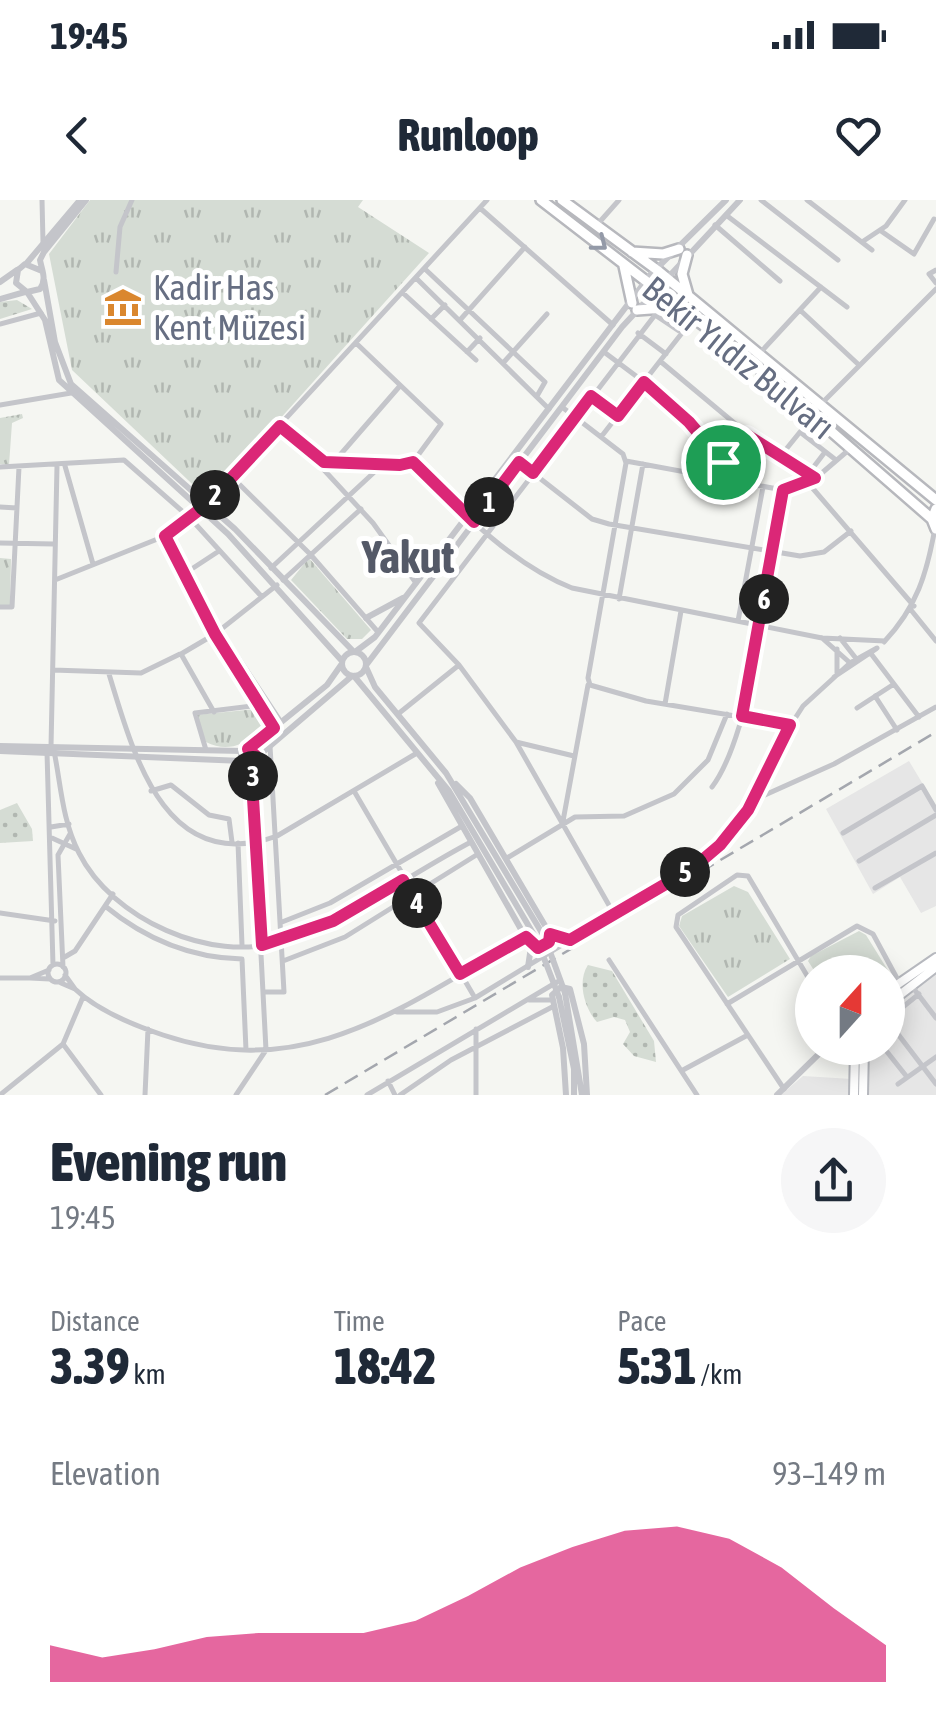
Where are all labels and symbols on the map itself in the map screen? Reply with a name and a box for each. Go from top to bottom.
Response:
one-way arrow [589,232,607,250]
place label: Kadir Has Kent Müzesi [153,267,306,347]
street label: Bekir Yıldız Bulvarı [635,268,843,446]
museum icon: Kadir Has Kent Müzesi [102,286,144,328]
pin [681,420,766,505]
pin: 2 [190,470,240,520]
pin: 1 [464,477,514,527]
district label: Yakut [361,531,454,583]
pin: 6 [739,574,789,624]
pin: 3 [228,751,278,801]
pin: 5 [660,847,710,897]
pin: 4 [392,878,442,928]
north arrow [795,955,905,1065]

